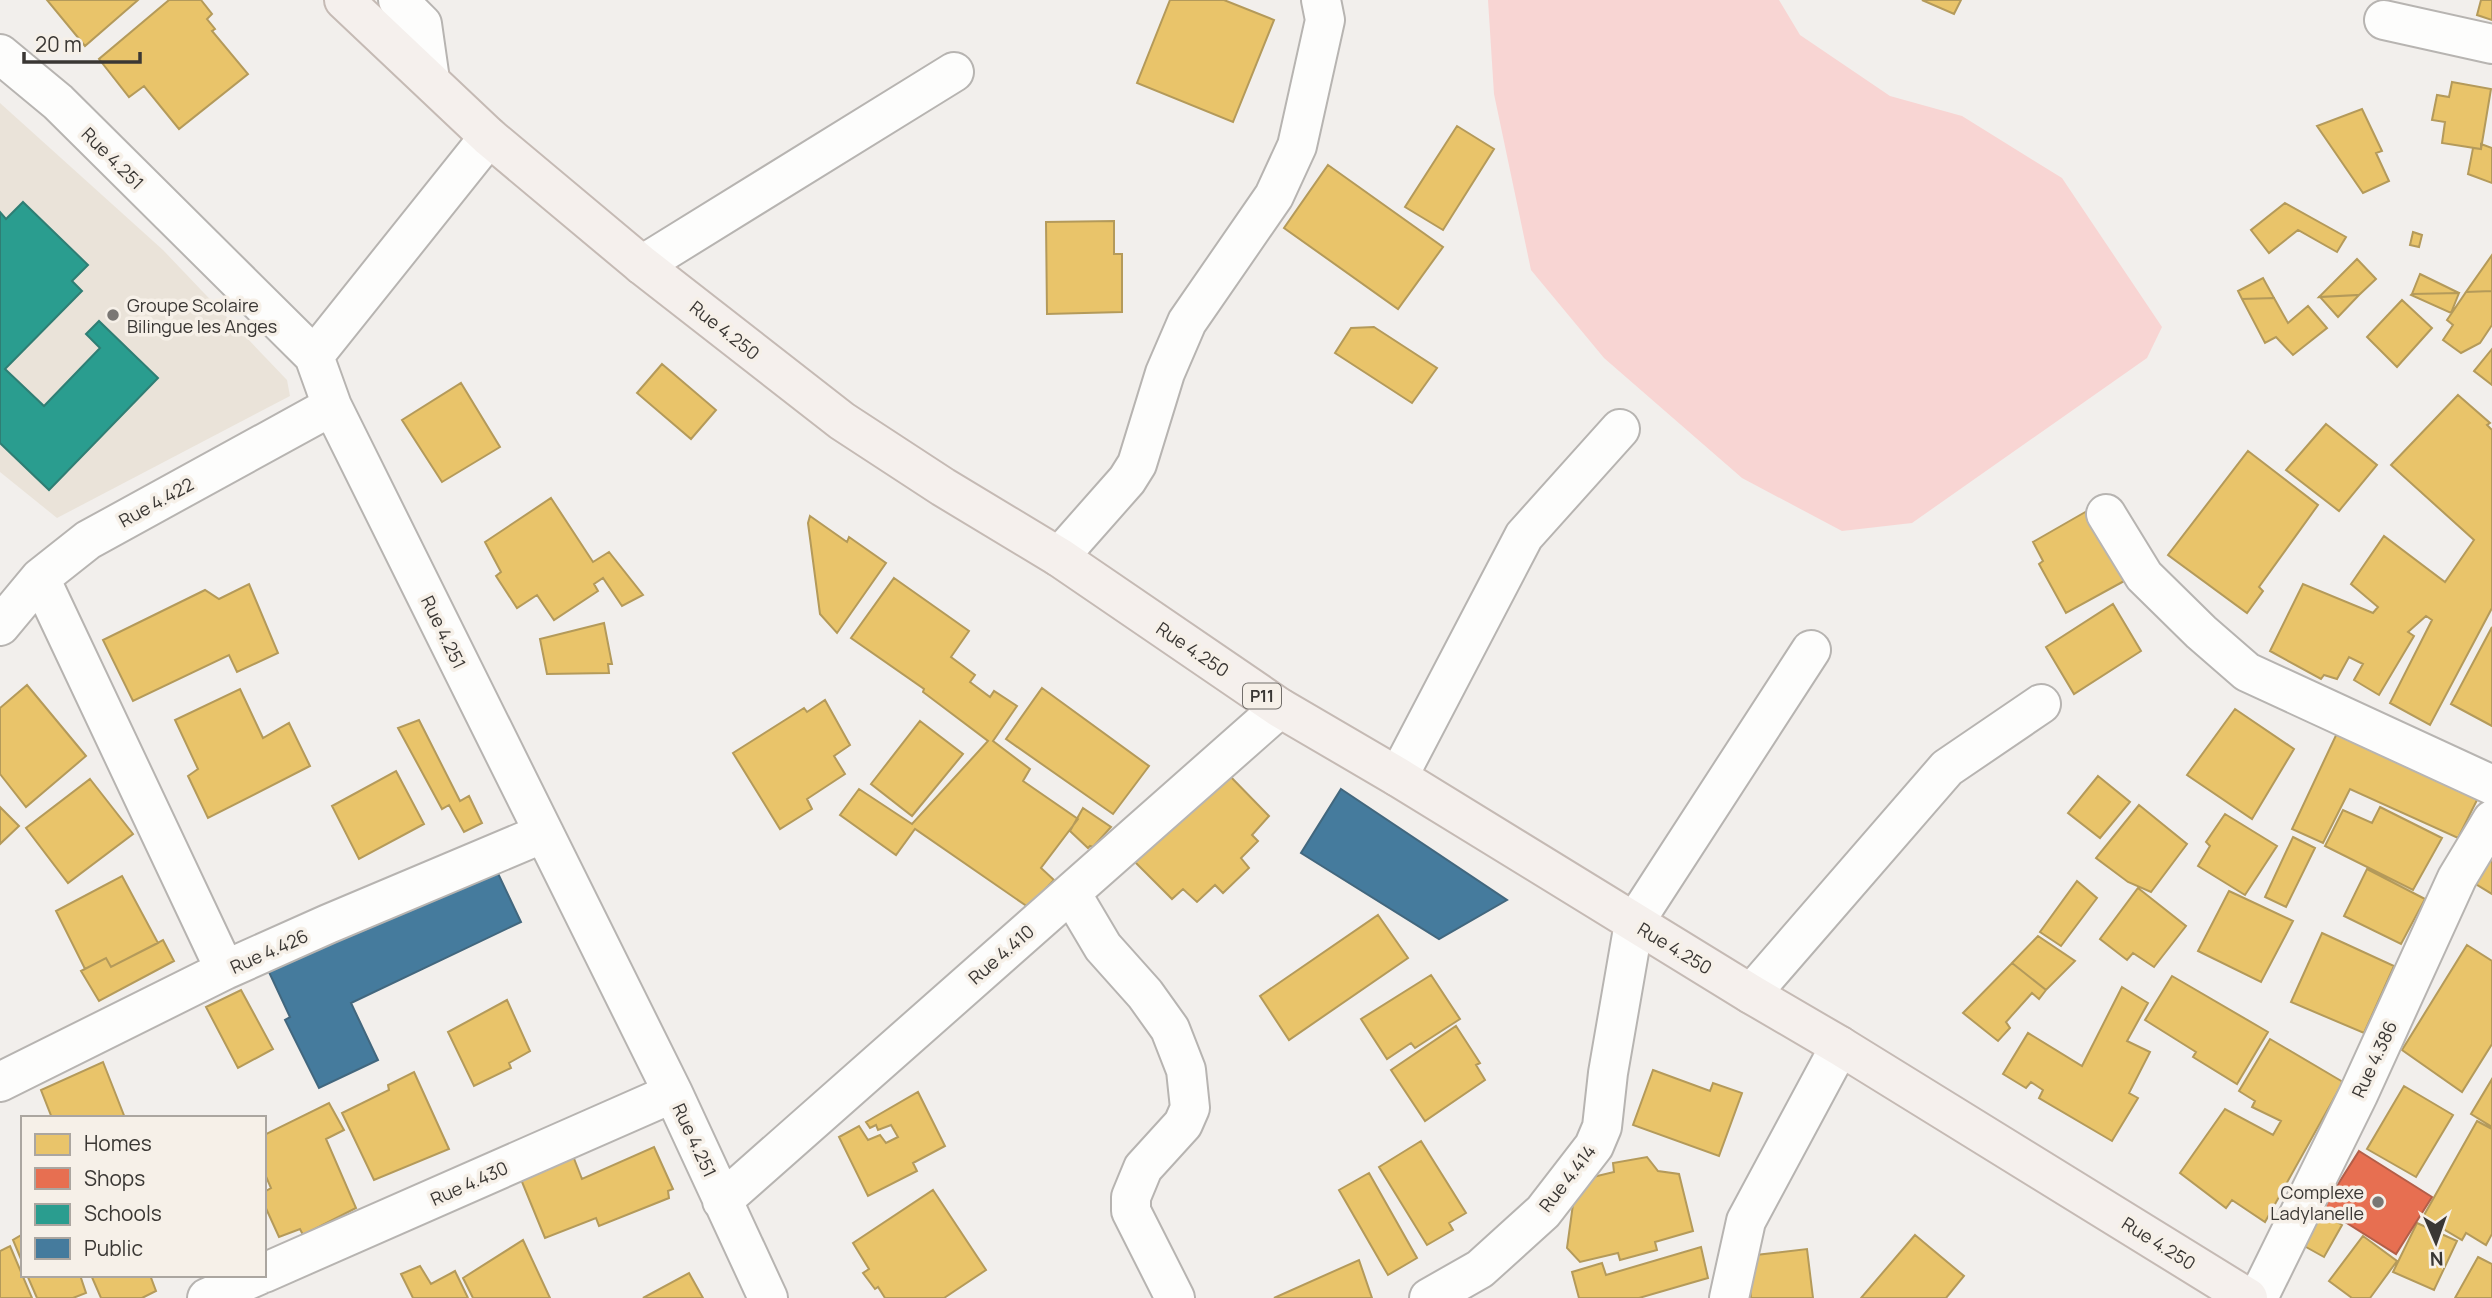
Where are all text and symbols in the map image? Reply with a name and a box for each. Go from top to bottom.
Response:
scale bar [24,21,140,65]
text: 20 m [35,30,82,58]
street label: Rue 4.251 [77,122,149,194]
place label: Groupe Scolaire Bilingue les Anges [127,293,277,338]
street label: Rue 4.250 [685,295,765,365]
marker: Groupe Scolaire Bilingue les Anges [105,307,121,323]
street label: Rue 4.422 [114,472,198,532]
street label: Rue 4.251 [416,591,472,673]
street label: Rue 4.250 [1152,616,1234,682]
road number: P11 [1243,684,1281,708]
street label: Rue 4.250 [1633,916,1717,980]
street label: Rue 4.410 [963,919,1039,989]
street label: Rue 4.426 [226,923,312,979]
street label: Rue 4.386 [2346,1017,2402,1101]
street label: Rue 4.251 [668,1099,722,1181]
legend [21,1116,266,1277]
text: Homes [84,1129,152,1157]
street label: Rue 4.414 [1533,1139,1601,1217]
street label: Rue 4.430 [426,1155,512,1211]
text: Shops [84,1164,145,1192]
place label: Complexe Ladylanelle [2270,1180,2364,1225]
marker: Complexe Ladylanelle [2370,1194,2386,1210]
text: Schools [84,1199,162,1227]
north arrow [2401,1207,2471,1277]
street label: Rue 4.250 [2118,1211,2200,1275]
text: Public [84,1234,143,1262]
text: N [2429,1246,2444,1272]

